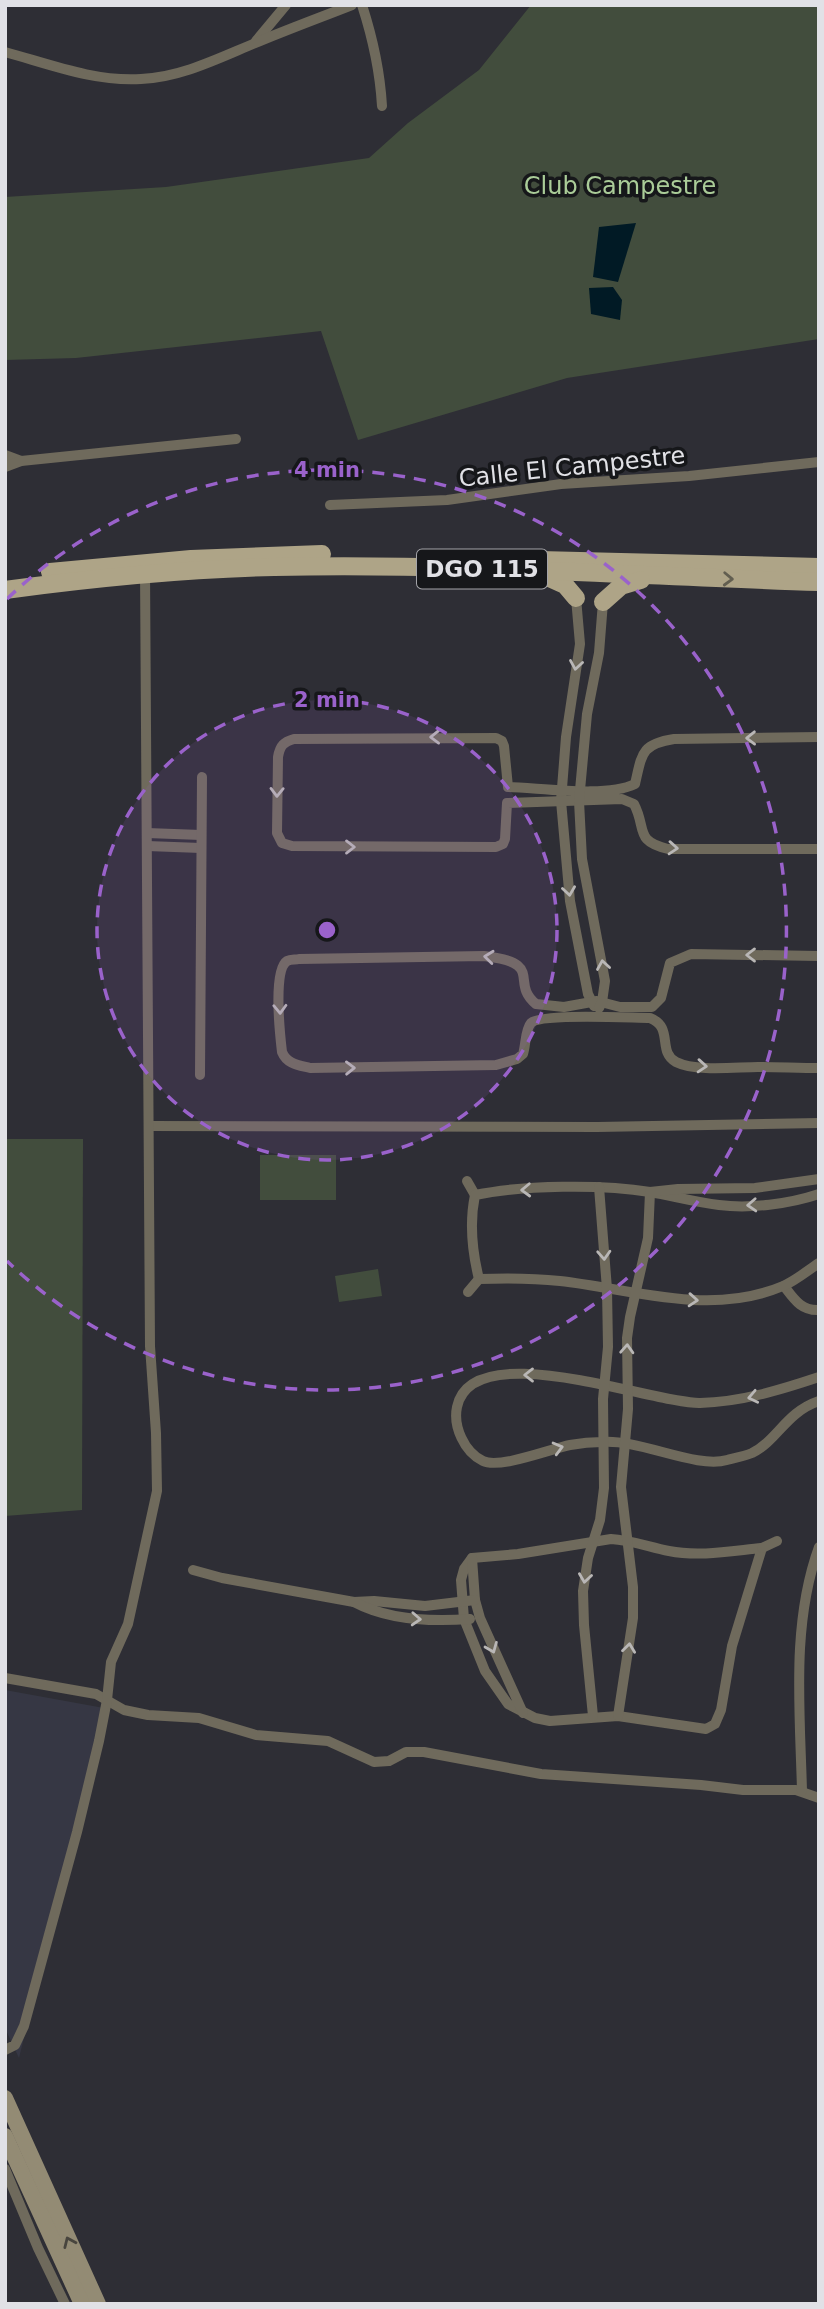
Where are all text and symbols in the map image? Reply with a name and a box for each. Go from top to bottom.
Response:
park label: Club Campestre [524,172,716,200]
street label: Calle El Campestre [457,441,687,493]
text: 4 min [294,458,360,482]
road number: DGO 115 [417,550,547,589]
one-way arrow [723,571,733,587]
one-way arrow [569,659,584,671]
text: 2 min [294,688,360,712]
one-way arrow [429,729,439,745]
one-way arrow [745,730,755,746]
one-way arrow [270,787,285,798]
one-way arrow [346,839,356,855]
one-way arrow [668,840,679,855]
one-way arrow [561,886,576,897]
centre of rings [315,918,339,942]
one-way arrow [745,947,755,963]
one-way arrow [484,950,495,965]
one-way arrow [595,959,610,971]
one-way arrow [272,1004,287,1015]
one-way arrow [697,1058,708,1073]
one-way arrow [346,1060,356,1076]
one-way arrow [520,1182,531,1197]
one-way arrow [746,1197,757,1212]
one-way arrow [596,1250,611,1261]
one-way arrow [687,1293,698,1308]
one-way arrow [619,1343,634,1354]
one-way arrow [524,1367,535,1382]
one-way arrow [747,1388,759,1403]
one-way arrow [552,1442,564,1457]
one-way arrow [578,1572,593,1584]
one-way arrow [410,1611,421,1626]
one-way arrow [484,1641,498,1653]
one-way arrow [622,1642,637,1654]
one-way arrow [64,2236,78,2249]

